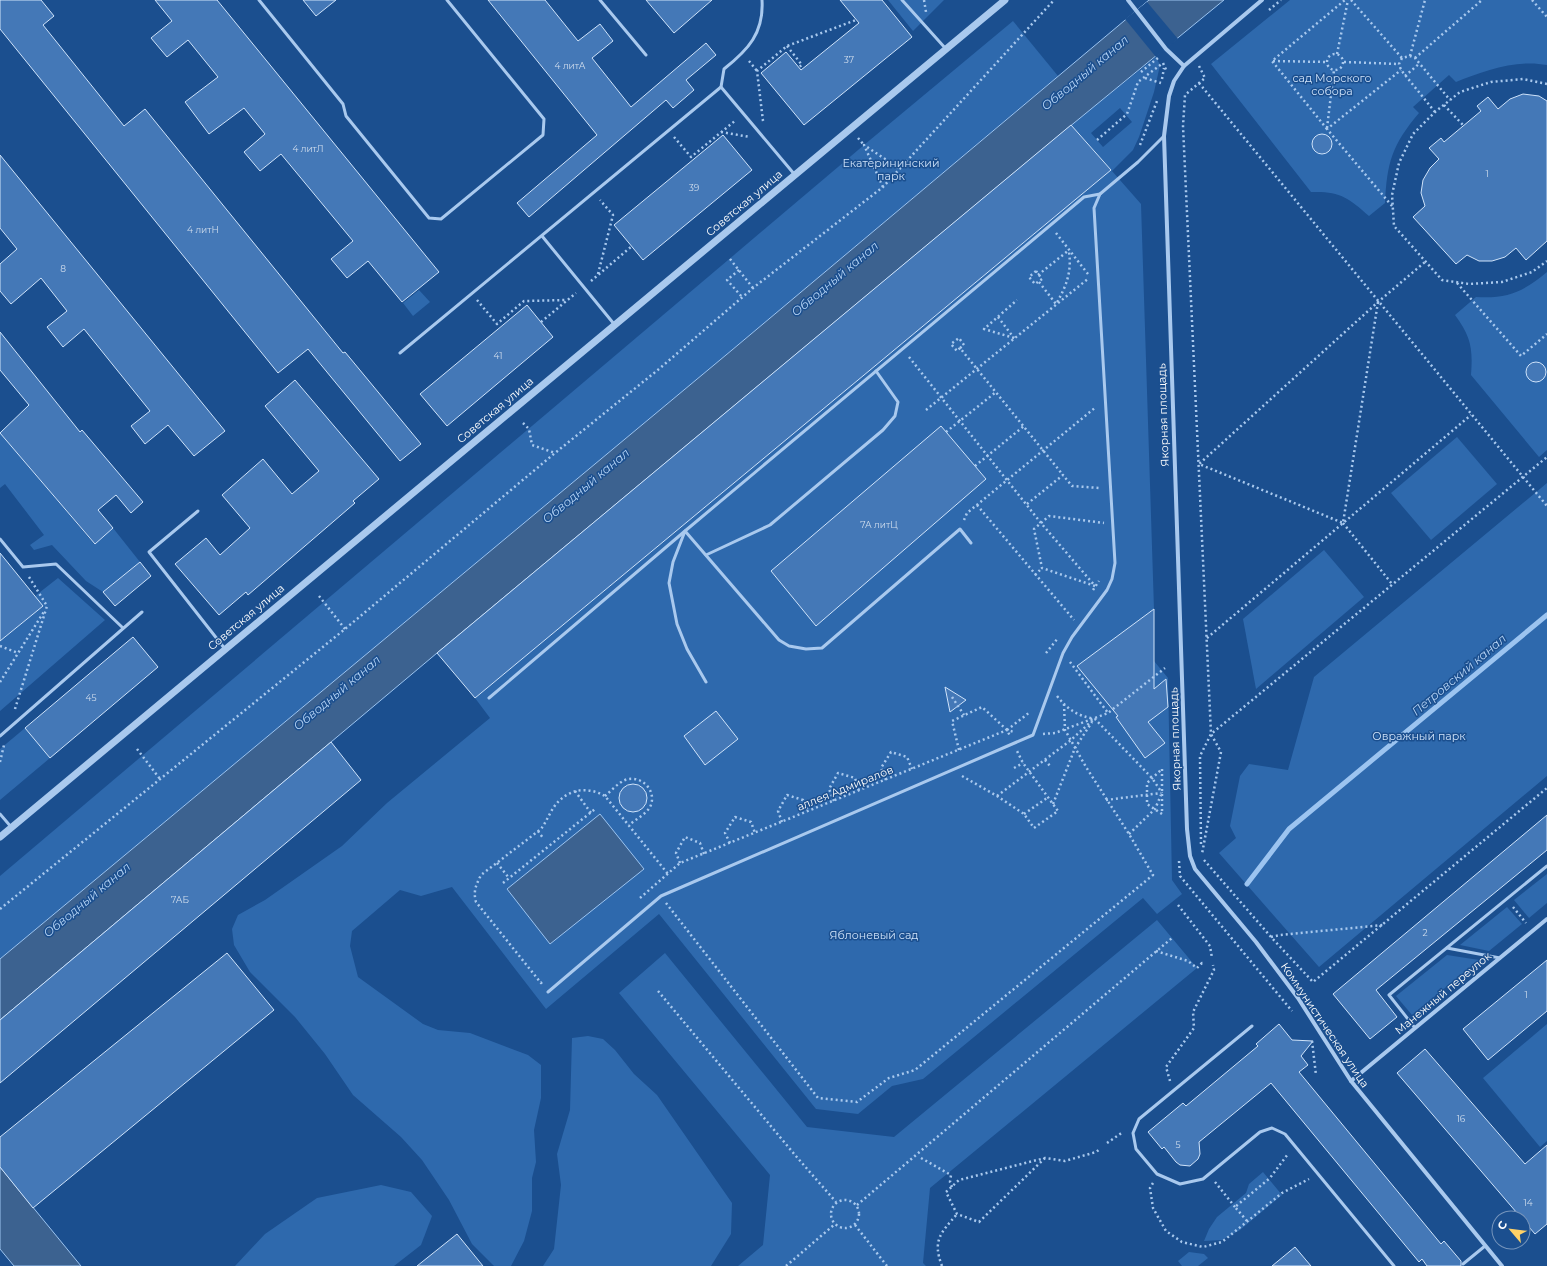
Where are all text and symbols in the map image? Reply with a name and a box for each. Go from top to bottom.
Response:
water label: Обводный канал [1038,32,1132,113]
house number: 37 [844,54,854,65]
house number: 4 литА [555,60,586,71]
park label: сад Морского собора [1292,71,1372,98]
house number: 4 литЛ [292,143,324,154]
park label: Екатерининский парк [843,156,939,183]
street label: Советская улица [703,167,785,239]
house number: 1 [1485,168,1489,179]
house number: 39 [689,182,700,193]
house number: 4 литН [187,224,219,235]
water label: Обводный канал [788,238,882,319]
house number: 8 [60,263,66,274]
house number: 41 [494,350,502,361]
street label: Якорная площадь [1154,363,1172,467]
street label: Советская улица [454,374,536,446]
water label: Обводный канал [539,445,633,526]
house number: 7А литЦ [860,519,898,530]
street label: Советская улица [205,581,287,653]
water label: Петровский канал [1408,631,1509,718]
water label: Обводный канал [290,652,384,733]
street label: Якорная площадь [1166,687,1184,791]
house number: 45 [85,692,97,703]
park label: Овражный парк [1372,729,1466,743]
street label: аллея Адмиралов [795,762,895,814]
water label: Обводный канал [40,859,134,940]
house number: 7АБ [171,894,189,905]
house number: 2 [1422,927,1428,938]
park label: Яблоневый сад [830,928,918,942]
street label: Манежный переулок [1392,948,1494,1037]
street label: Коммунистическая улица [1278,960,1372,1090]
house number: 1 [1524,989,1528,1000]
house number: 16 [1457,1113,1466,1124]
house number: 5 [1175,1139,1181,1150]
house number: 14 [1523,1197,1533,1208]
north arrow [1491,1210,1531,1250]
text: С [1494,1218,1510,1232]

